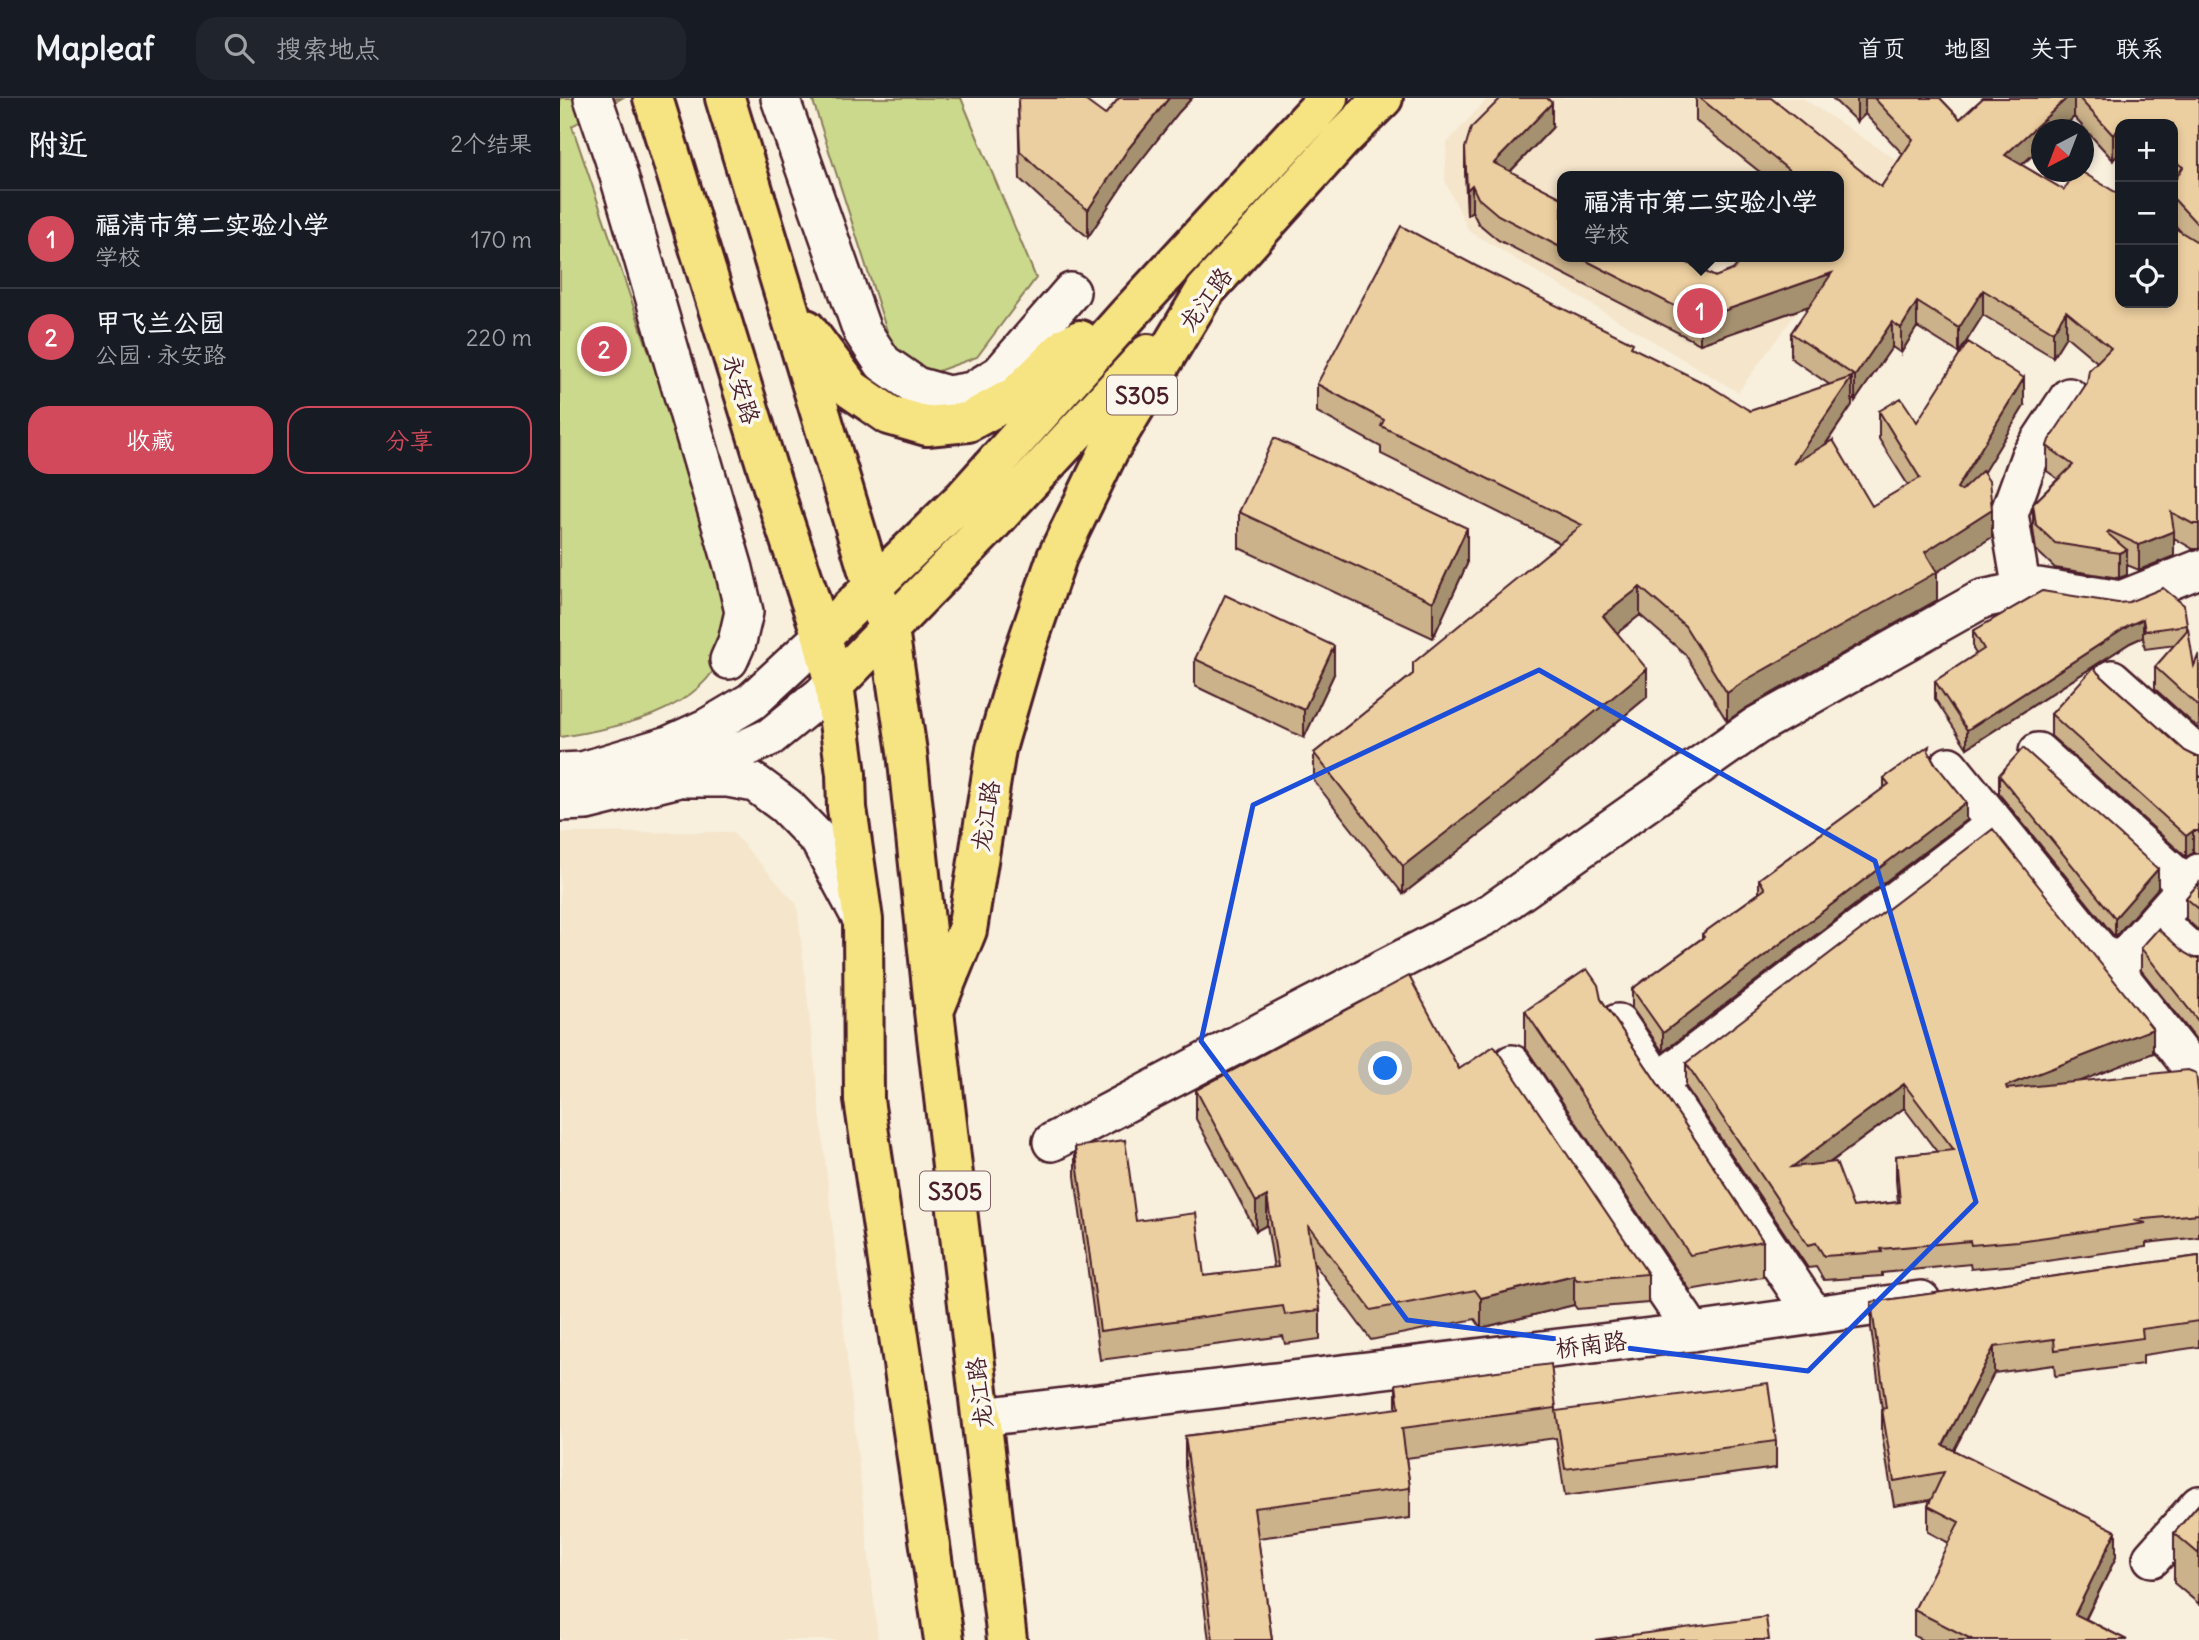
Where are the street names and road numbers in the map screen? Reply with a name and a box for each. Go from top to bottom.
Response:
street label: 龙江路 [1172,261,1238,337]
street label: 永安路 [717,350,767,428]
road number: S305 [1107,376,1177,414]
street label: 龙江路 [965,778,1005,854]
road number: S305 [920,1172,990,1210]
street label: 桥南路 [1553,1325,1629,1363]
street label: 龙江路 [960,1355,998,1431]

